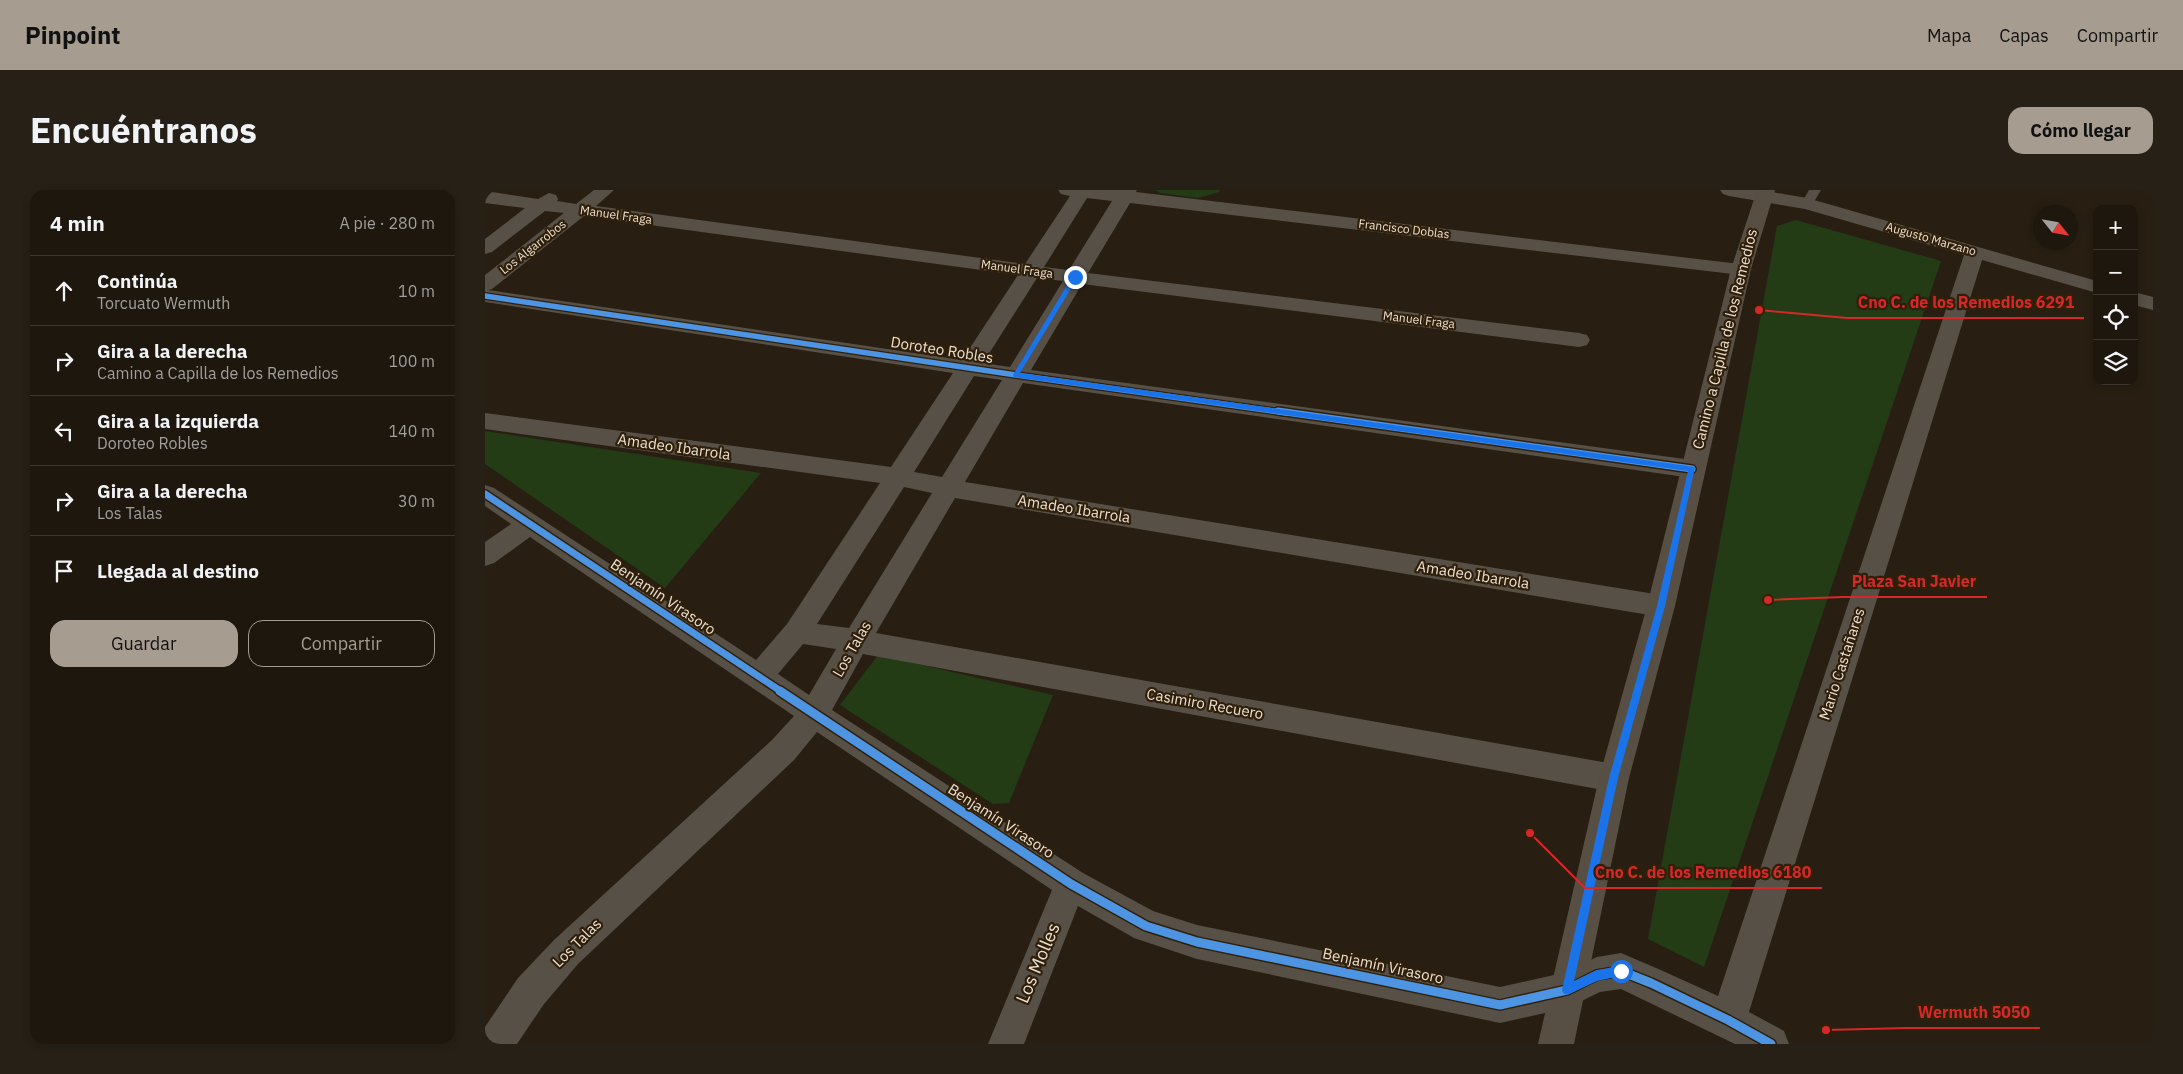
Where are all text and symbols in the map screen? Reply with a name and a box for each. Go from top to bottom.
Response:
text: Pinpoint [25,19,120,51]
text: Mapa [1927,24,1971,47]
text: Capas [1999,24,2049,47]
text: Compartir [2077,24,2158,47]
text: Encuéntranos [30,107,257,153]
button: Cómo llegar [2008,107,2153,154]
street label: Manuel Fraga [579,202,654,227]
north arrow [2033,205,2078,250]
map controls [2093,205,2138,385]
button: + [2093,205,2138,250]
text: 4 min [50,209,105,237]
text: A pie · 280 m [340,213,435,233]
street label: Francisco Doblas [1358,215,1451,242]
street label: Los Algarrobos [497,216,569,277]
street label: Augusto Marzano [1884,218,1978,259]
street label: Camino a Capilla de los Remedios [1688,227,1761,451]
button: − [2093,250,2138,295]
street label: Manuel Fraga [980,256,1055,281]
route end [1064,266,1087,289]
text: Continúa [97,269,178,293]
icon: ahead [50,277,78,305]
text: 10 m [398,281,435,301]
callout: Cno C. de los Remedios 6291 [1847,287,2084,318]
text: Cno C. de los Remedios 6291 [1858,292,2075,312]
text: Torcuato Wermuth [97,293,230,313]
button: locate [2093,295,2138,340]
street label: Manuel Fraga [1382,308,1456,331]
street label: Doroteo Robles [889,332,995,367]
text: Gira a la derecha [97,339,248,363]
button: layers [2093,340,2138,385]
icon: right [50,347,78,375]
text: 100 m [388,351,435,371]
text: Camino a Capilla de los Remedios [97,363,339,383]
text: Gira a la izquierda [97,409,259,433]
icon: left [50,417,78,445]
text: 140 m [388,421,435,441]
street label: Amadeo Ibarrola [616,429,732,464]
text: Doroteo Robles [97,433,208,453]
text: Gira a la derecha [97,479,248,503]
icon: right [50,487,78,515]
street label: Amadeo Ibarrola [1016,490,1132,527]
text: 30 m [398,491,435,511]
text: Los Talas [97,503,163,523]
street label: Benjamín Virasoro [607,554,720,639]
street label: Amadeo Ibarrola [1415,556,1531,593]
icon: arrive [50,557,78,585]
text: Llegada al destino [97,559,259,583]
callout: Plaza San Javier [1842,566,1987,597]
text: Plaza San Javier [1852,571,1977,591]
street label: Mario Castañares [1814,605,1869,722]
street label: Los Talas [828,617,875,680]
button: Guardar [50,620,238,667]
button: Compartir [248,620,435,667]
street label: Casimiro Recuero [1145,684,1265,723]
street label: Benjamín Virasoro [944,779,1058,862]
callout: Cno C. de los Remedios 6180 [1585,857,1822,888]
text: Cno C. de los Remedios 6180 [1595,862,1812,882]
street label: Los Talas [548,914,605,971]
street label: Los Molles [1010,919,1065,1006]
street label: Benjamín Virasoro [1321,943,1445,988]
route start [1610,960,1633,983]
callout: Wermuth 5050 [1907,997,2040,1028]
text: Wermuth 5050 [1918,1002,2031,1022]

